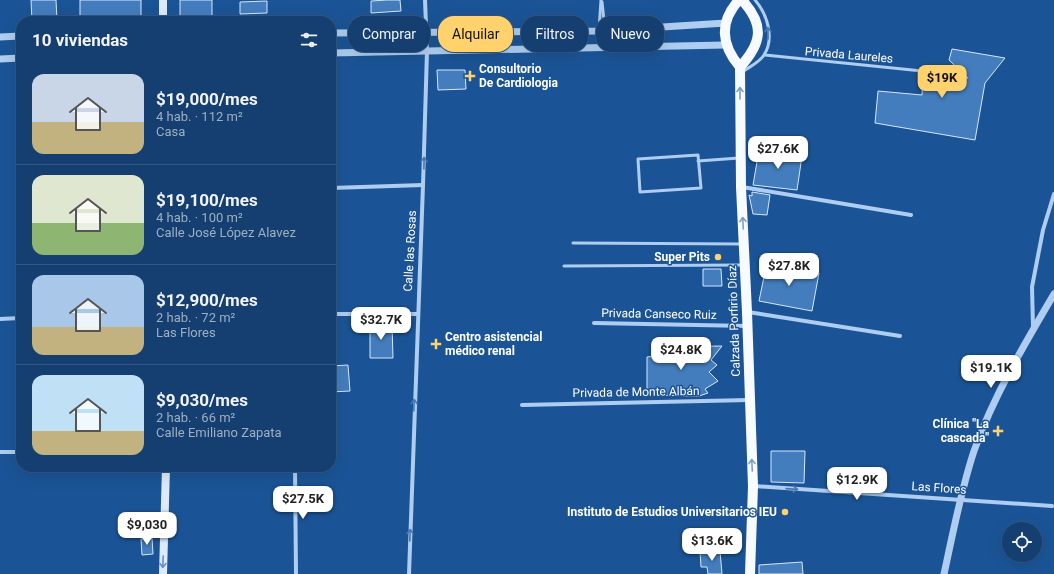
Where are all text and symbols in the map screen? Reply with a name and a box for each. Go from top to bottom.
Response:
chip: Comprar [348,16,430,52]
chip: Alquilar [438,16,513,52]
chip: Filtros [521,16,588,52]
chip: Nuevo [596,16,664,52]
one-way arrow [764,27,772,40]
icon: filters [298,29,320,51]
text: 10 viviendas [32,30,128,50]
street label: Privada Laureles [804,44,894,66]
place label: Consultorio De Cardiologia [479,62,559,90]
pin: $19K [918,65,966,99]
marker: Consultorio De Cardiologia [464,70,476,82]
text: $19K [927,70,957,85]
one-way arrow [736,87,744,100]
text: $19,000/mes [156,89,258,109]
icon: home [64,90,112,138]
text: 4 hab. · 112 m² [156,109,243,124]
text: Casa [156,124,185,139]
pin: $27.6K [745,136,811,170]
text: $27.6K [757,141,799,156]
one-way arrow [420,157,428,170]
text: $19,100/mes [156,190,258,210]
icon: home [64,191,112,239]
text: 4 hab. · 100 m² [156,210,243,225]
street label: Calle las Rosas [401,210,419,292]
one-way arrow [739,217,746,230]
text: Calle José López Alavez [156,225,296,240]
place label: Super Pits [654,250,710,264]
marker: Super Pits [713,252,723,262]
pin: $27.8K [756,253,822,287]
text: $27.8K [768,258,810,273]
street label: Calzada Porfirio Díaz [725,265,743,377]
text: $12,900/mes [156,290,258,310]
icon: home [64,291,112,339]
street label: Privada Canseco Ruiz [601,306,717,322]
pin: $32.7K [348,307,414,341]
text: 2 hab. · 72 m² [156,310,235,325]
text: $32.7K [360,312,402,327]
text: Las Flores [156,325,216,340]
place label: Centro asistencial médico renal [445,330,542,358]
pin: $24.8K [648,337,714,371]
marker: Centro asistencial médico renal [430,338,442,350]
text: $24.8K [660,342,702,357]
pin: $19.1K [958,355,1024,389]
text: $19.1K [970,360,1012,375]
street label: Privada de Monte Albán [572,384,700,400]
text: $9,030/mes [156,390,248,410]
icon: home [64,391,112,439]
one-way arrow [410,399,418,412]
text: 2 hab. · 66 m² [156,410,235,425]
place label: Clínica "La cascada" [932,417,990,445]
text: Calle Emiliano Zapata [156,425,282,440]
marker: Clínica "La cascada" [992,425,1004,437]
one-way arrow [749,459,756,472]
pin: $12.9K [824,467,890,501]
text: $12.9K [836,472,878,487]
street label: Las Flores [911,479,967,497]
one-way arrow [785,485,798,492]
pin: $27.5K [270,486,336,520]
text: $27.5K [282,491,324,506]
place label: Instituto de Estudios Universitarios IEU [567,505,777,519]
marker: Instituto de Estudios Universitarios IEU [780,507,790,517]
pin: $9,030 [114,512,180,546]
text: $9,030 [127,517,167,532]
map controls [1002,522,1042,562]
button: locate [1002,522,1042,562]
pin: $13.6K [679,528,745,562]
one-way arrow [406,529,414,542]
text: $13.6K [691,533,733,548]
one-way arrow [159,555,167,568]

